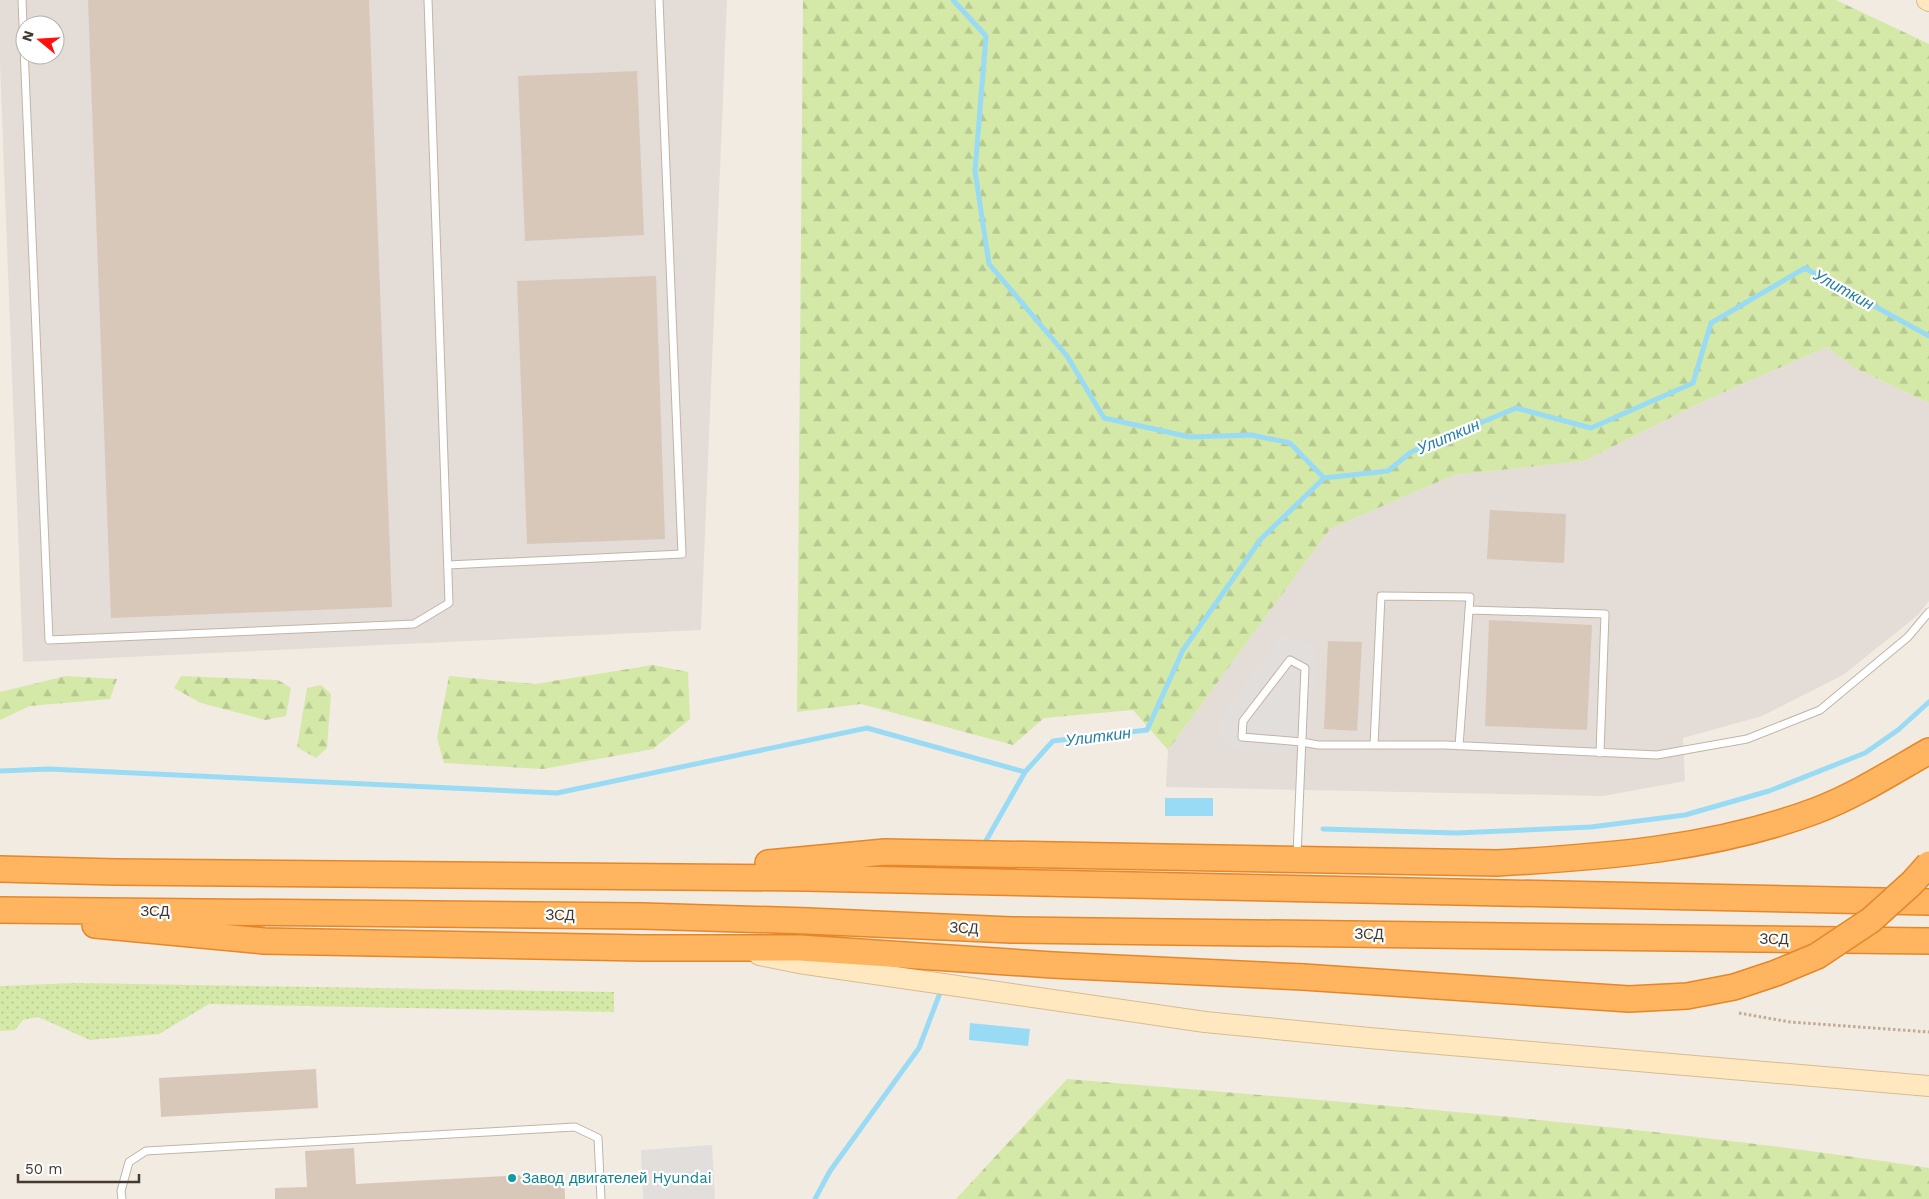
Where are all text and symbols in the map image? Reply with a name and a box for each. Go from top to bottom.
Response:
north arrow [15,15,65,65]
text: N [18,29,37,43]
water label: Улиткин [1809,265,1877,314]
water label: Улиткин [1413,415,1483,459]
water label: Улиткин [1063,723,1132,750]
street label: ЗСД [140,902,170,920]
street label: ЗСД [545,906,575,924]
street label: ЗСД [949,918,979,938]
street label: ЗСД [1354,925,1384,943]
street label: ЗСД [1759,930,1789,948]
scale bar [18,1152,139,1184]
text: 50 m [25,1160,62,1178]
place label: Завод двигателей Hyundai [522,1169,712,1187]
marker: Завод двигателей Hyundai [506,1172,518,1184]

